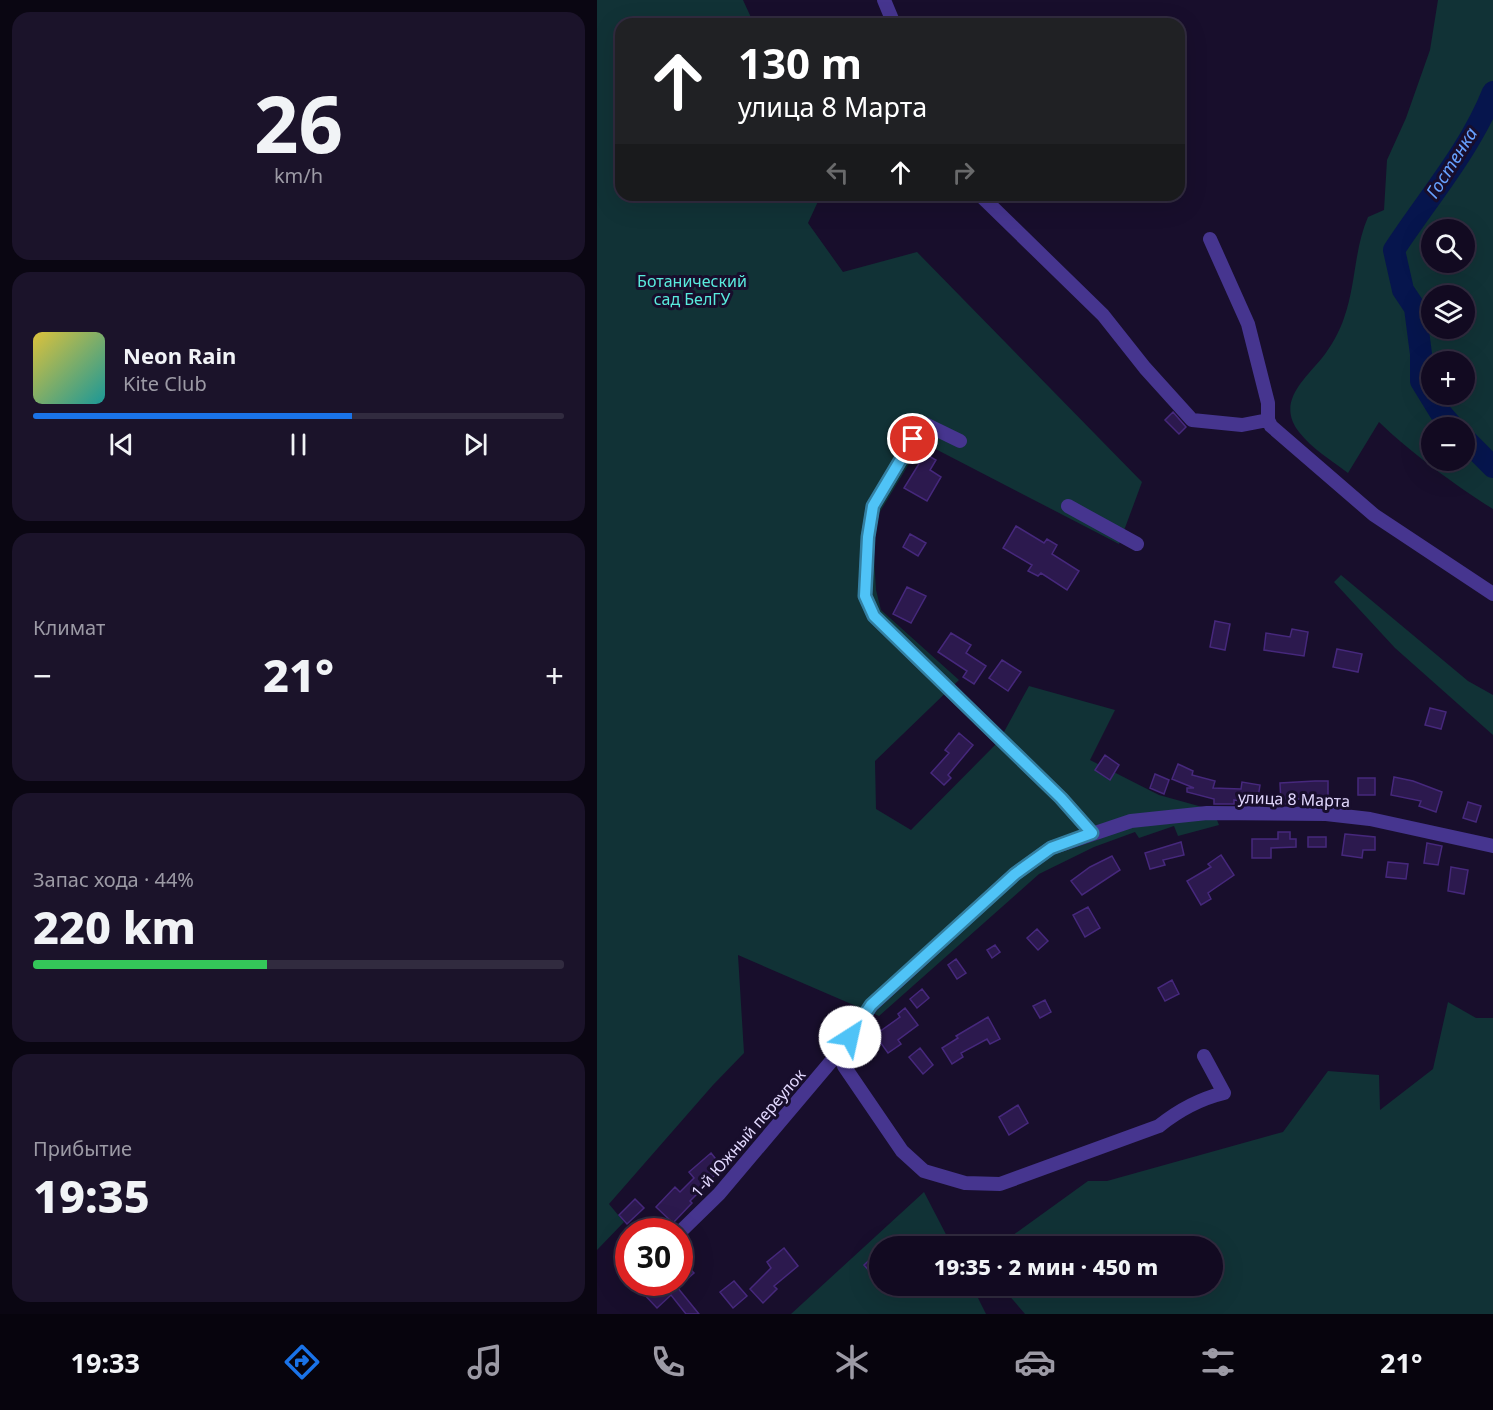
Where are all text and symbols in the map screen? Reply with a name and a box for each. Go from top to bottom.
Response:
text: 130 m [738,34,862,91]
icon: ahead [639,42,717,120]
text: 26 [254,70,343,176]
text: улица 8 Марта [738,88,927,125]
water label: Гостенка [1420,123,1482,202]
icon: left [821,156,854,189]
icon: ahead [884,156,917,189]
icon: right [947,156,980,189]
text: km/h [274,162,323,189]
map controls [1421,219,1475,471]
button: search [1421,219,1475,273]
park label: Ботанический сад БелГУ [637,270,747,310]
button: layers [1421,285,1475,339]
text: Neon Rain [123,340,236,370]
button: + [1421,351,1475,405]
text: Kite Club [123,370,207,397]
pin [887,413,938,464]
button: − [1421,417,1475,471]
icon: arrive [896,422,929,455]
icon: previous [105,428,138,461]
icon: pause [282,428,315,461]
icon: next [459,428,492,461]
text: Климат [33,614,105,641]
text: 21° [263,644,334,705]
text: − [33,653,52,698]
text: + [545,653,564,698]
street label: улица 8 Марта [1238,786,1350,812]
text: Запас хода · 44% [33,866,194,893]
text: 220 km [33,896,196,957]
position arrow [818,1005,882,1069]
street label: 1-й Южный переулок [686,1064,810,1202]
text: Прибытие [33,1135,132,1162]
text: 19:35 [33,1165,150,1226]
speed limit sign: 30 [615,1218,693,1296]
text: 19:35 · 2 мин · 450 m [934,1251,1158,1281]
icon: directions [281,1341,323,1383]
icon: music [464,1341,506,1383]
icon: phone [647,1341,689,1383]
icon: climate [831,1341,873,1383]
icon: car [1014,1341,1056,1383]
icon: filters [1197,1341,1239,1383]
text: 19:33 [71,1344,140,1381]
text: 21° [1380,1344,1422,1381]

